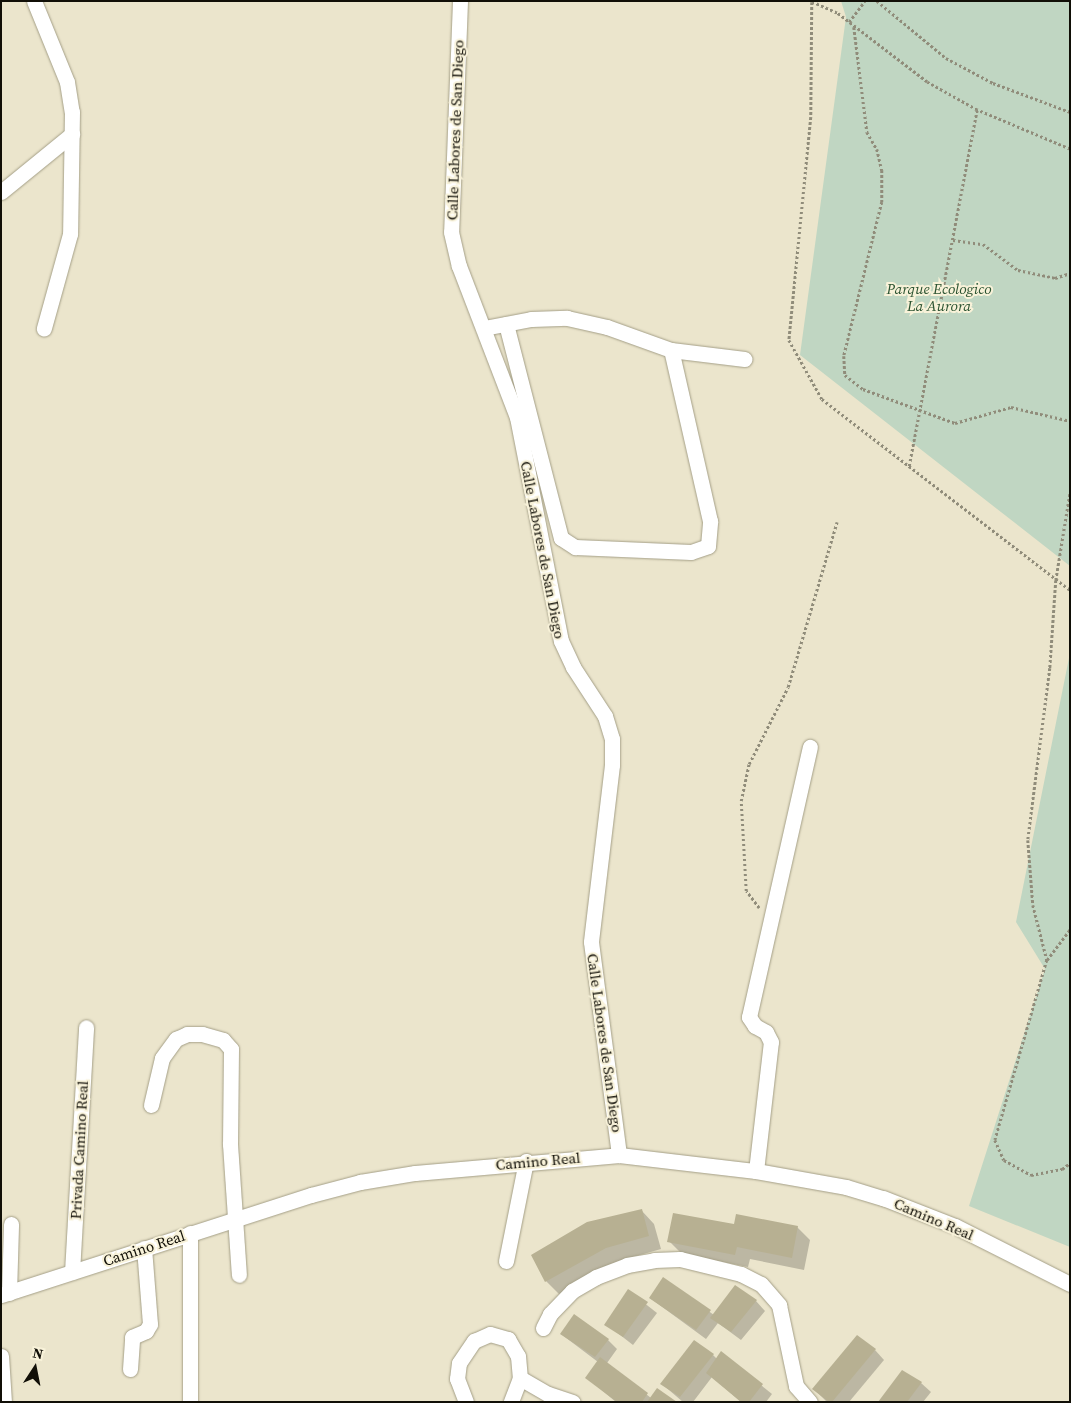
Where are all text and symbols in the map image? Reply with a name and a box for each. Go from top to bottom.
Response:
street label: Calle Labores de San Diego [443,39,467,221]
park label: Parque Ecologico La Aurora [886,279,992,314]
street label: Calle Labores de San Diego [517,460,569,640]
street label: Calle Labores de San Diego [584,952,626,1134]
street label: Privada Camino Real [66,1080,92,1220]
street label: Camino Real [495,1148,581,1174]
street label: Camino Real [891,1194,977,1244]
street label: Camino Real [101,1226,187,1270]
text: N [31,1342,45,1364]
north arrow [10,1343,60,1393]

